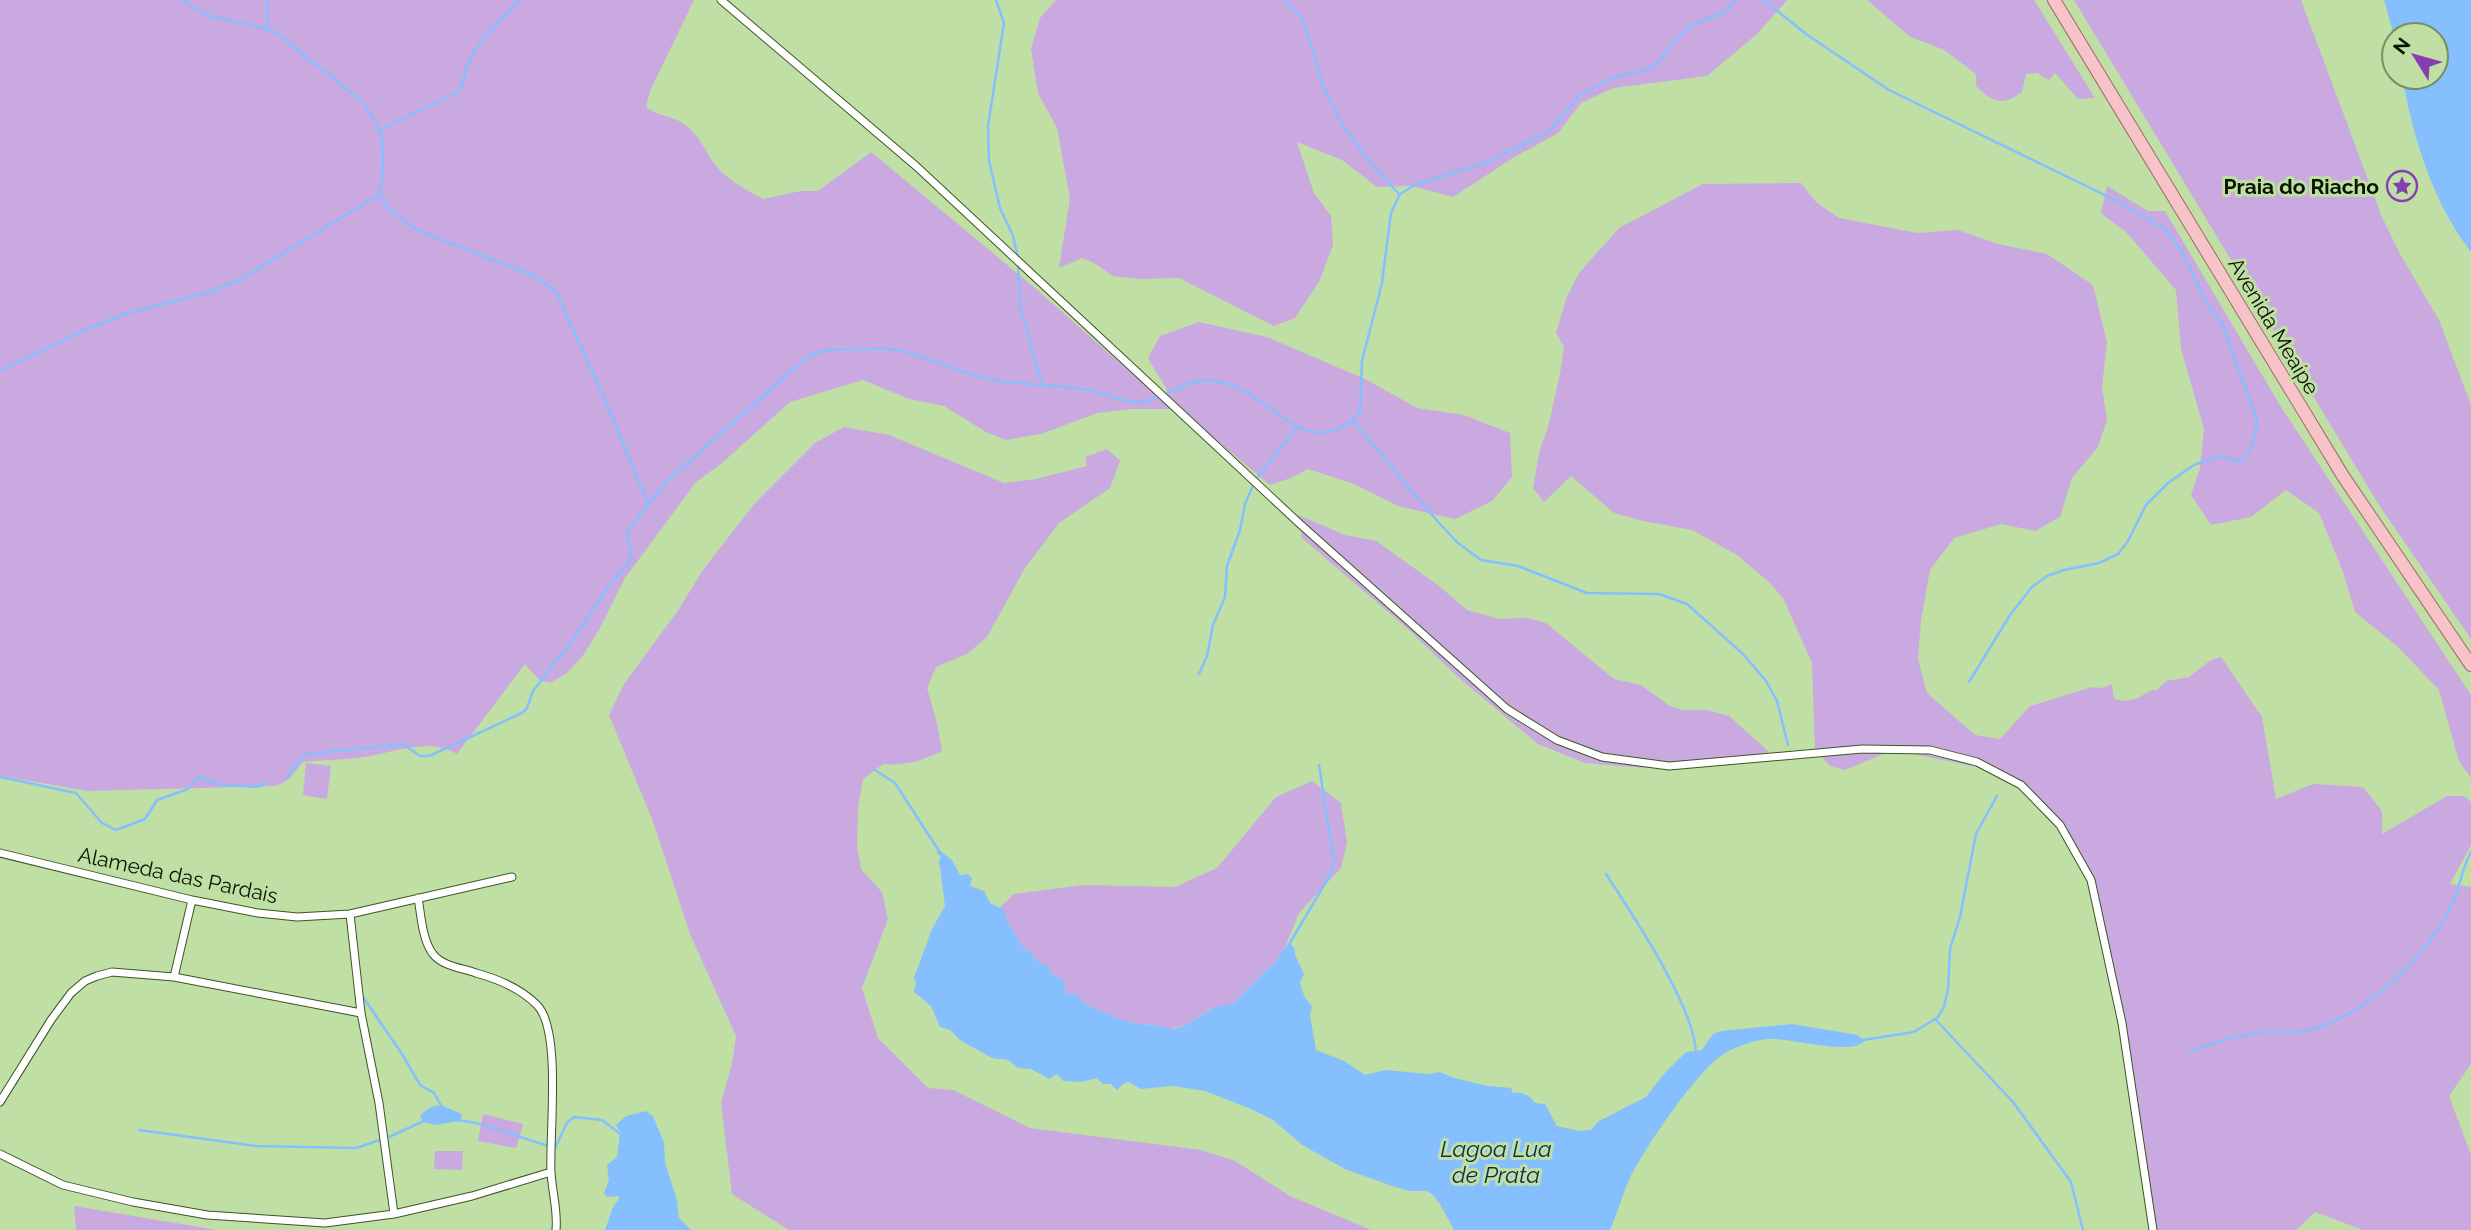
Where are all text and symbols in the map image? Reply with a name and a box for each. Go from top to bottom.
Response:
north arrow [2380,21,2450,91]
text: N [2388,33,2415,58]
place icon: Praia do Riacho [2385,169,2419,203]
place label: Praia do Riacho [2224,174,2379,199]
street label: Avenida Meaípe [2223,253,2325,399]
street label: Alameda das Pardais [76,842,280,908]
water label: Lagoa Lua de Prata [1440,1135,1552,1188]

